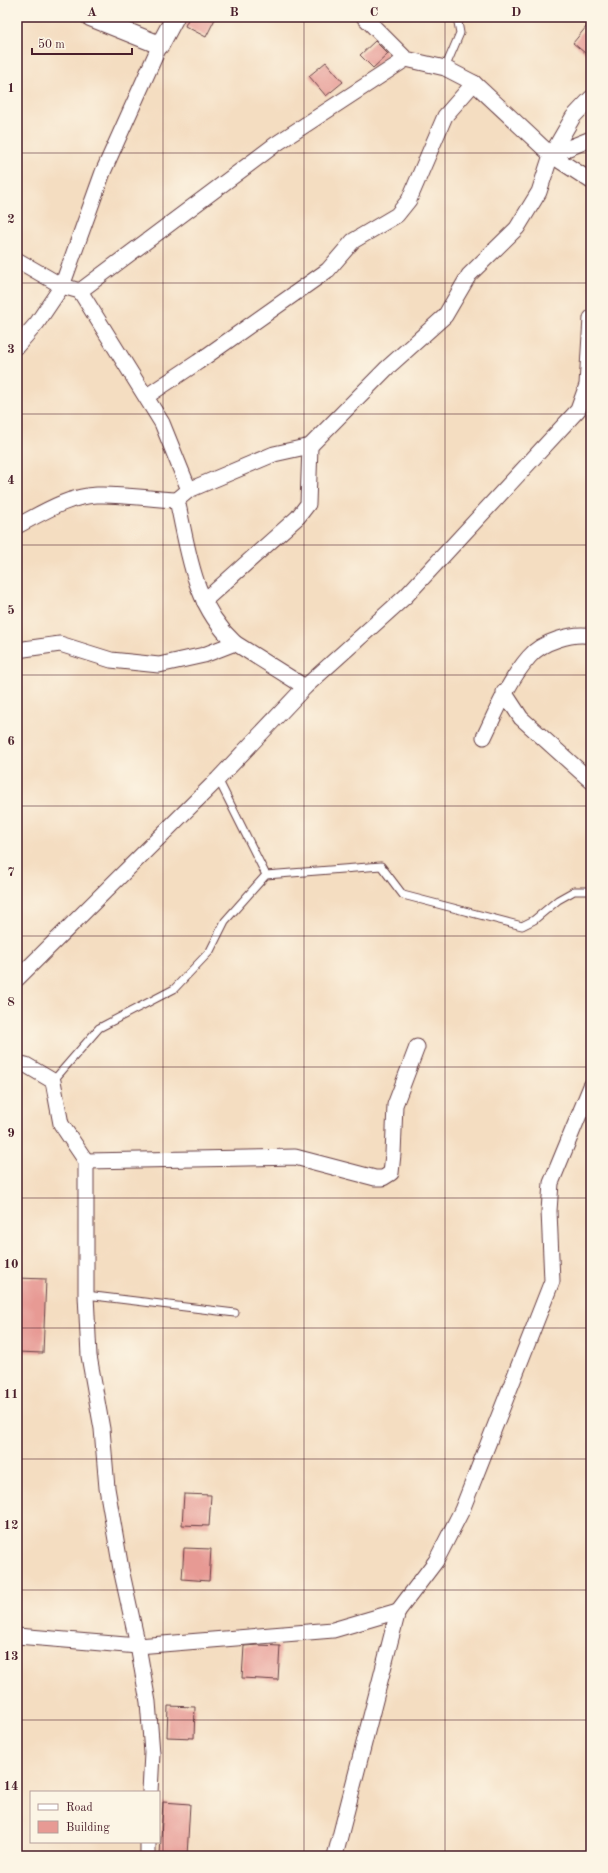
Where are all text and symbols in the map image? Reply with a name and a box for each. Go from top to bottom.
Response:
text: A [87,6,97,19]
text: B [229,6,239,19]
text: C [370,6,378,19]
text: D [511,6,521,19]
scale bar [32,30,132,56]
text: 50 m [38,38,65,51]
text: 1 [7,82,15,95]
text: 2 [7,213,15,226]
text: 3 [7,343,15,356]
text: 4 [7,474,15,487]
text: 5 [7,604,15,617]
text: 6 [7,735,15,748]
text: 7 [7,866,15,879]
text: 8 [7,996,15,1009]
text: 9 [7,1127,15,1140]
text: 10 [3,1258,19,1271]
text: 11 [3,1388,19,1401]
text: 12 [3,1519,19,1532]
text: 13 [3,1650,19,1663]
text: 14 [3,1780,19,1793]
legend [30,1791,160,1843]
text: Road [66,1802,93,1814]
text: Building [66,1822,110,1834]

